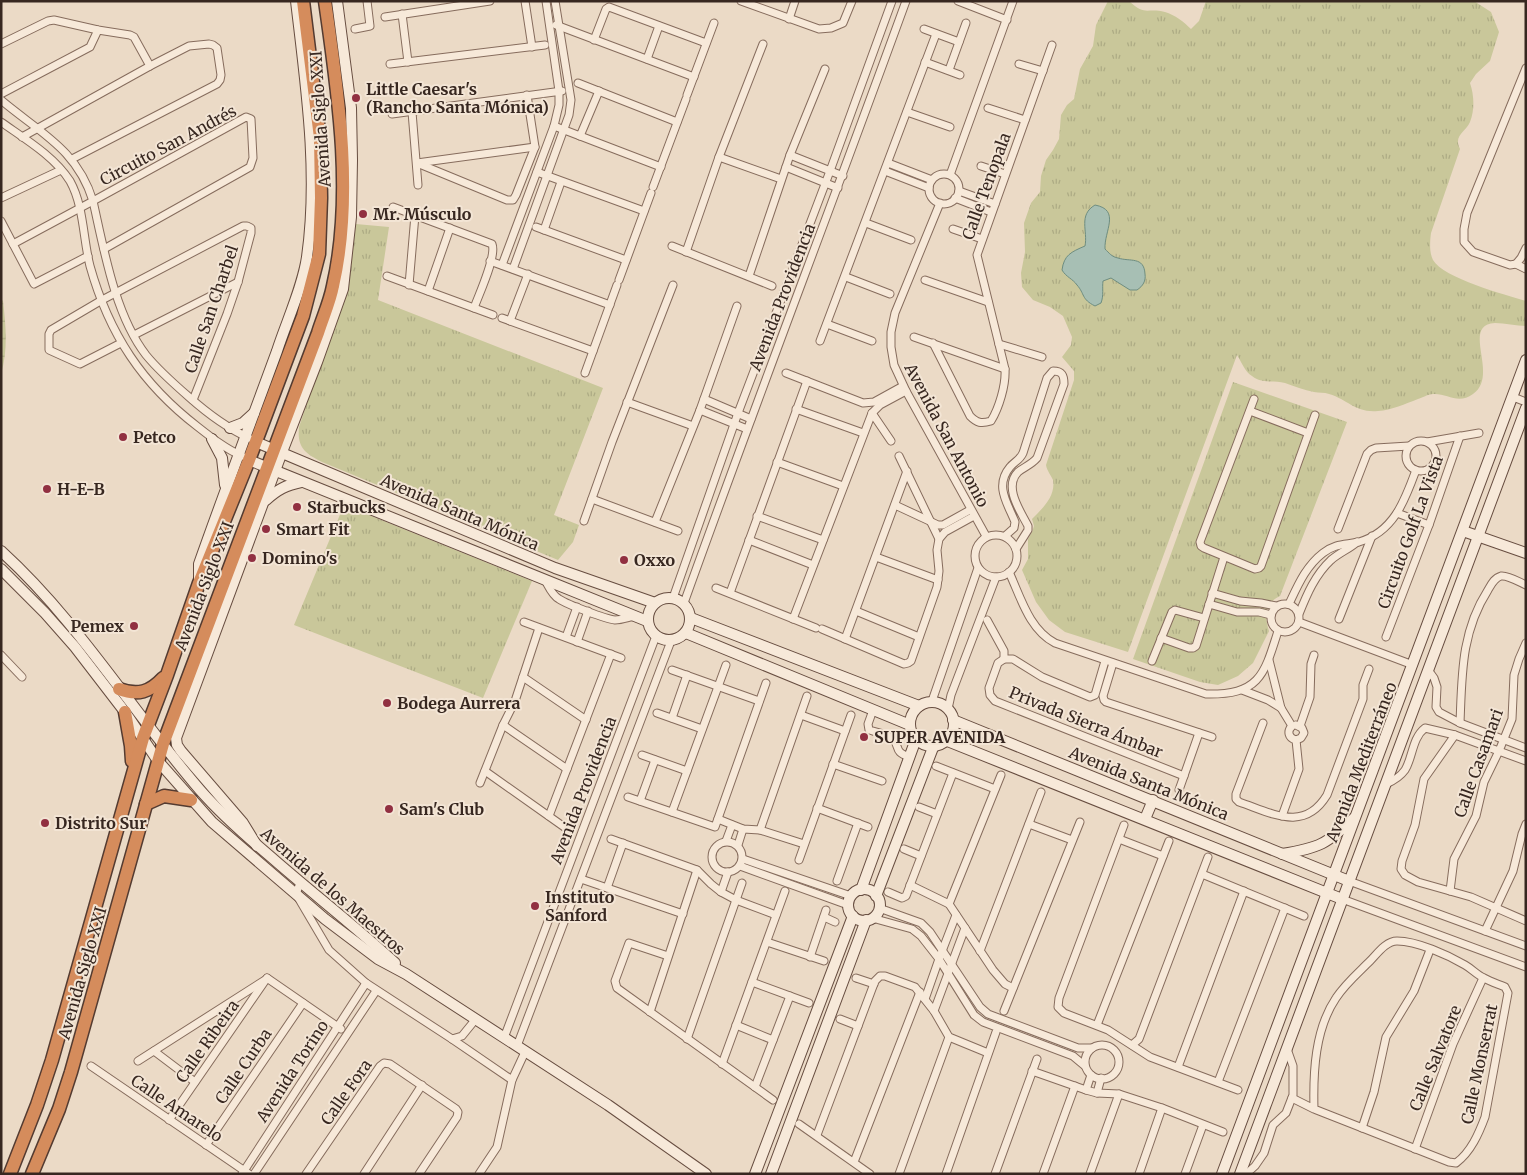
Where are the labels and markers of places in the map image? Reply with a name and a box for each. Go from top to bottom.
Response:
place label: Little Caesar's (Rancho Santa Mónica) [366,79,549,117]
marker: Little Caesar's (Rancho Santa Mónica) [350,92,362,104]
place label: Mr. Músculo [373,204,472,224]
marker: Mr. Músculo [357,208,369,220]
place label: Petco [133,427,176,447]
marker: Petco [117,431,129,443]
place label: H-E-B [57,479,105,499]
marker: H-E-B [41,483,53,495]
place label: Starbucks [307,497,386,517]
marker: Starbucks [291,501,303,513]
place label: Smart Fit [276,519,350,539]
marker: Smart Fit [260,523,272,535]
place label: Domino's [262,548,337,568]
place label: Oxxo [634,550,676,570]
marker: Domino's [246,552,258,564]
marker: Oxxo [618,554,630,566]
place label: Pemex [70,616,124,636]
marker: Pemex [128,620,140,632]
place label: Bodega Aurrera [397,693,521,713]
marker: Bodega Aurrera [381,697,393,709]
place label: SUPER AVENIDA [874,727,1006,747]
marker: SUPER AVENIDA [858,731,870,743]
place label: Sam's Club [399,799,484,819]
marker: Sam's Club [383,803,395,815]
place label: Distrito Sur [55,813,147,833]
marker: Distrito Sur [39,817,51,829]
place label: Instituto Sanford [545,887,615,925]
marker: Instituto Sanford [529,900,541,912]

